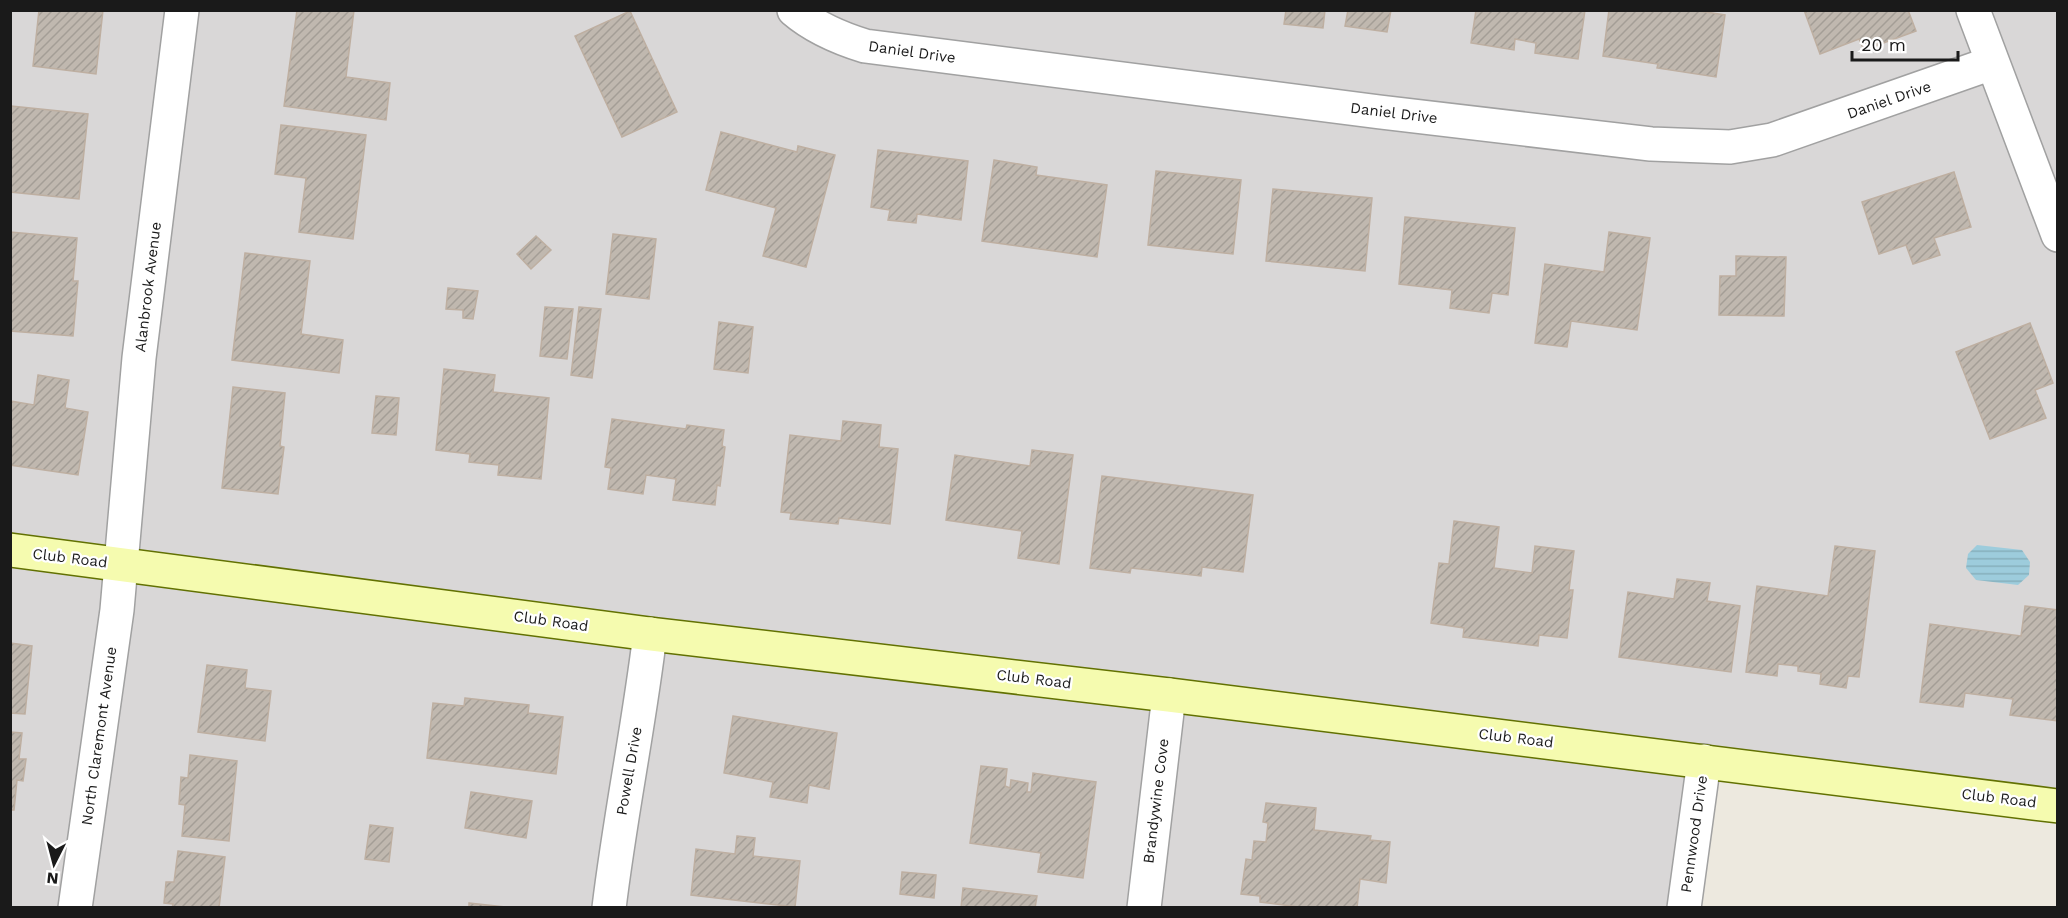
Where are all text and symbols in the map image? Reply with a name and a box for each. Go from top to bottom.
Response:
scale bar [1852,24,1958,62]
text: 20 m [1861,34,1906,55]
street label: Daniel Drive [867,37,957,67]
street label: Daniel Drive [1845,77,1933,123]
street label: Daniel Drive [1349,99,1439,127]
street label: Alanbrook Avenue [131,221,165,353]
street label: Club Road [32,544,108,572]
street label: Club Road [512,607,590,635]
street label: North Claremont Avenue [78,645,120,827]
street label: Club Road [996,665,1072,693]
street label: Club Road [1478,724,1554,752]
street label: Powell Drive [612,725,646,817]
street label: Brandywine Cove [1139,737,1173,865]
street label: Pennwood Drive [1677,774,1711,894]
street label: Club Road [1961,784,2037,812]
north arrow [24,834,84,894]
text: N [46,868,59,888]

